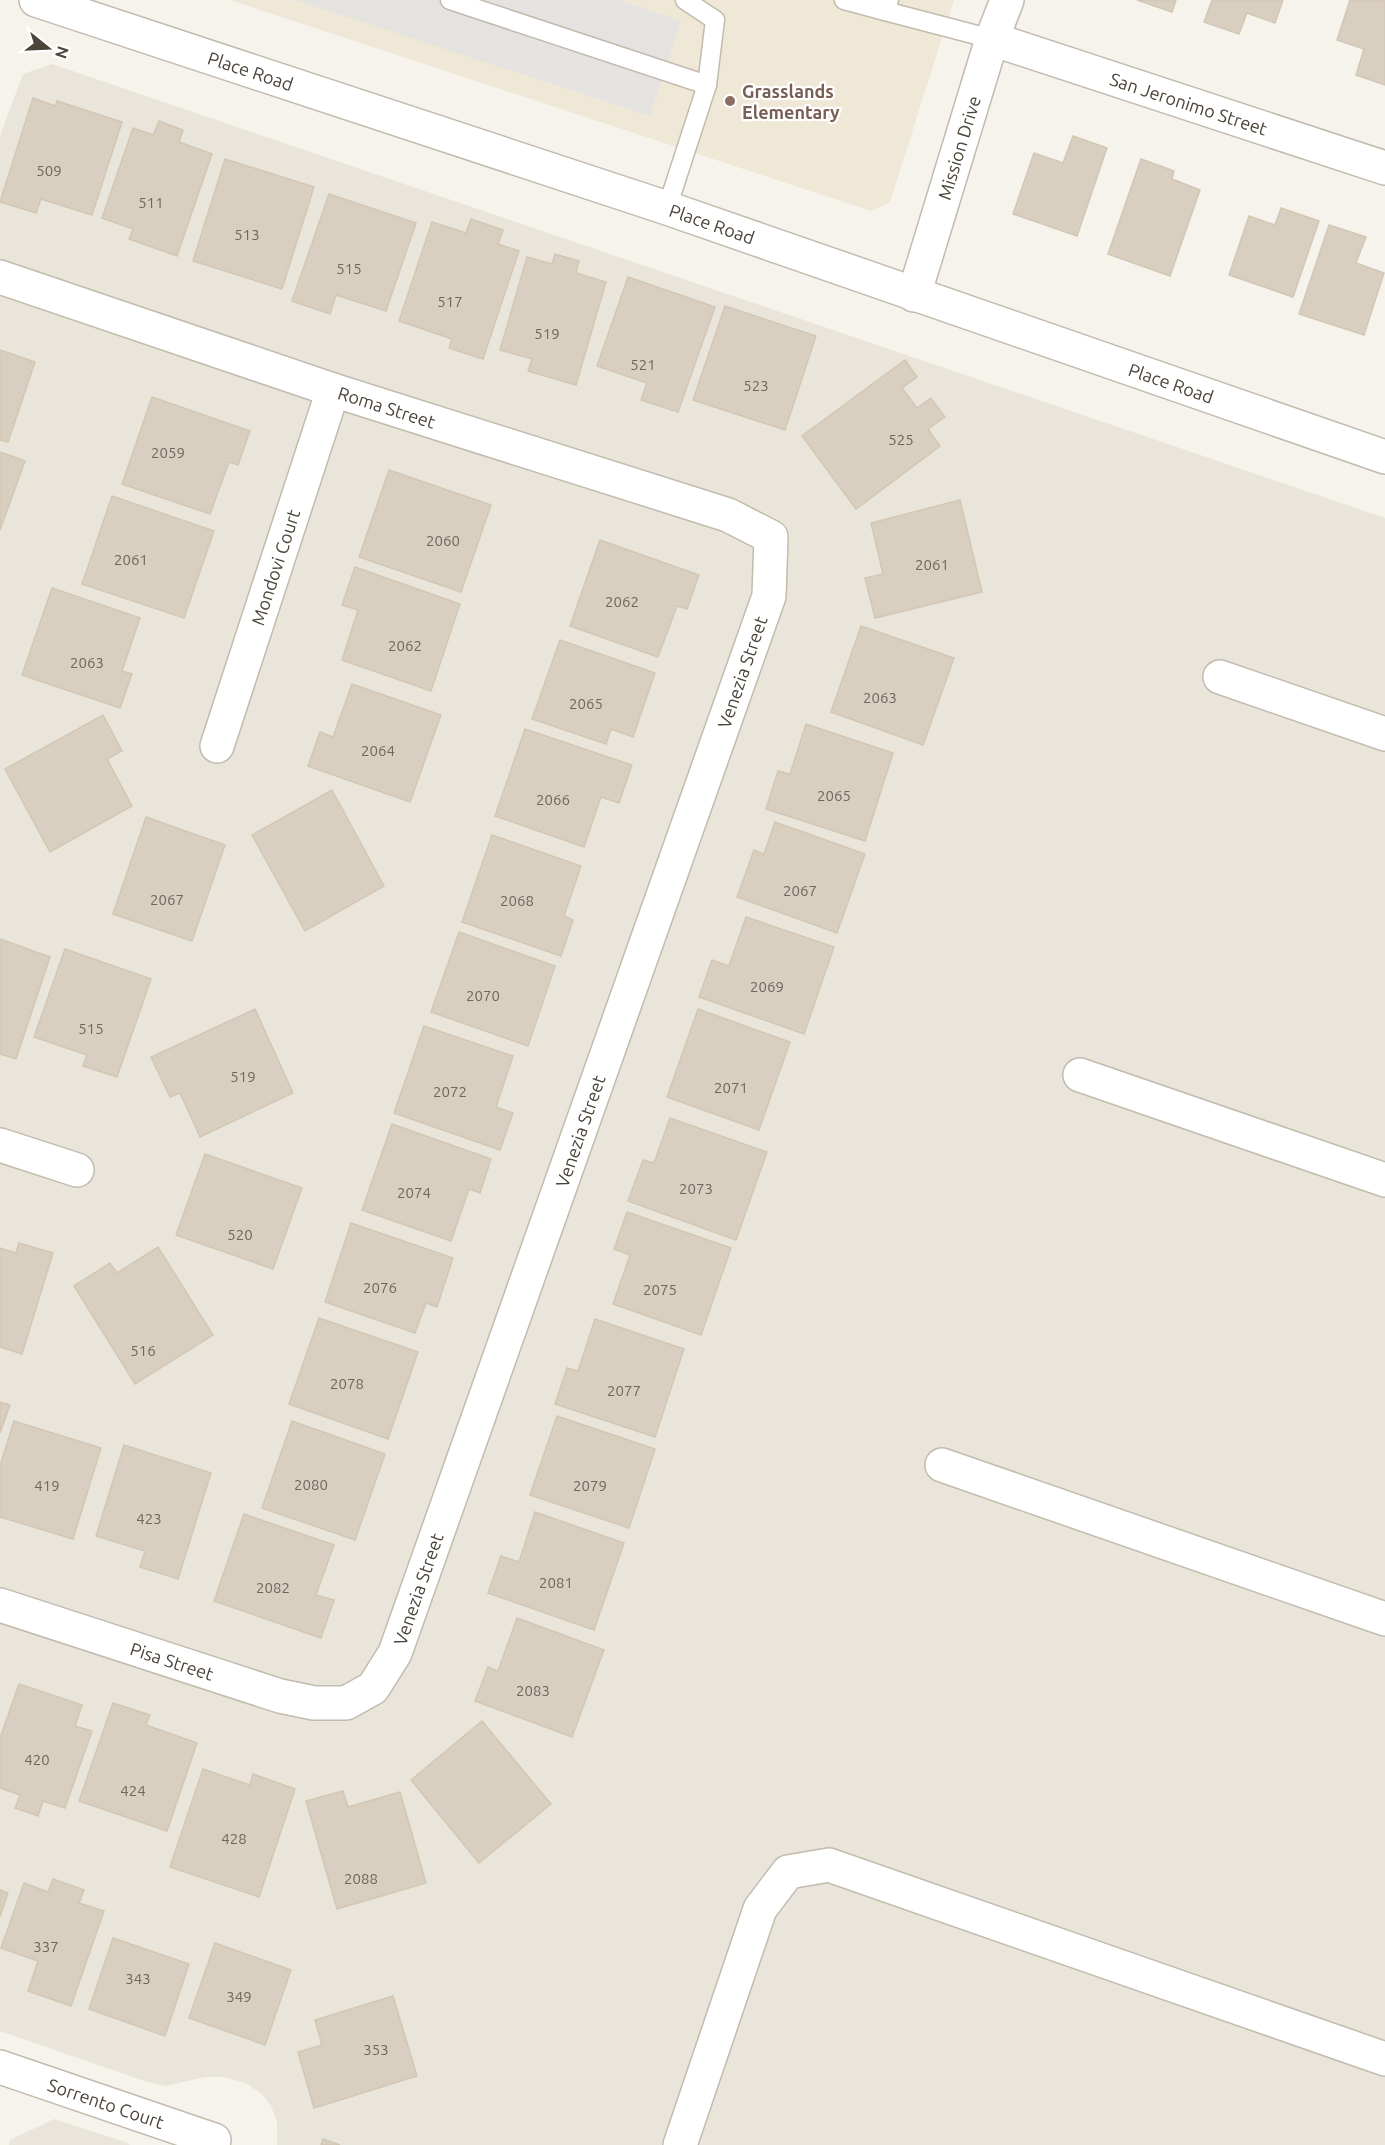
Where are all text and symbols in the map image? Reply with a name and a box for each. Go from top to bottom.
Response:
north arrow [18,18,78,78]
text: N [52,44,73,61]
street label: Place Road [205,47,296,94]
street label: San Jeronimo Street [1107,68,1270,139]
place label: Grasslands Elementary [742,81,840,122]
street label: Mission Drive [934,93,984,202]
marker: Grasslands Elementary [723,94,737,108]
house number: 509 [36,162,62,179]
house number: 511 [138,194,164,211]
street label: Place Road [667,200,757,248]
house number: 513 [234,226,260,243]
house number: 515 [336,260,362,277]
house number: 517 [437,293,463,310]
house number: 519 [534,325,560,342]
house number: 521 [630,356,656,373]
street label: Place Road [1126,359,1216,407]
house number: 523 [743,377,769,394]
street label: Roma Street [336,382,438,432]
house number: 525 [888,431,914,448]
house number: 2059 [151,444,185,461]
street label: Mondovi Court [247,507,303,628]
house number: 2060 [426,532,460,549]
house number: 2061 [114,551,148,568]
house number: 2061 [915,556,949,573]
house number: 2062 [605,593,639,610]
street label: Venezia Street [713,613,771,731]
house number: 2062 [388,637,422,654]
house number: 2063 [70,654,104,671]
house number: 2063 [863,689,897,706]
house number: 2065 [569,695,603,712]
house number: 2064 [361,742,395,759]
house number: 2065 [817,787,851,804]
house number: 2066 [536,791,570,808]
house number: 2067 [783,882,817,899]
house number: 2067 [150,891,184,908]
house number: 2068 [500,892,534,909]
house number: 2069 [750,978,784,995]
house number: 2070 [466,987,500,1004]
house number: 515 [78,1020,104,1037]
house number: 519 [230,1068,256,1085]
street label: Venezia Street [551,1072,609,1190]
house number: 2071 [714,1079,748,1096]
house number: 2072 [433,1083,467,1100]
house number: 2073 [679,1180,713,1197]
house number: 2074 [397,1184,431,1201]
house number: 520 [227,1226,253,1243]
house number: 2076 [363,1279,397,1296]
house number: 2075 [643,1281,677,1298]
house number: 516 [130,1342,156,1359]
house number: 2078 [330,1375,364,1392]
house number: 2077 [607,1382,641,1399]
house number: 2080 [294,1476,328,1493]
house number: 419 [34,1477,60,1494]
house number: 2079 [573,1477,607,1494]
house number: 423 [136,1510,162,1527]
street label: Venezia Street [389,1530,447,1648]
house number: 2081 [539,1574,573,1591]
house number: 2082 [256,1579,290,1596]
street label: Pisa Street [128,1638,216,1684]
house number: 2083 [516,1682,550,1699]
house number: 420 [24,1751,50,1768]
house number: 424 [120,1782,146,1799]
house number: 428 [221,1830,247,1847]
house number: 2088 [344,1870,378,1887]
house number: 337 [33,1938,59,1955]
house number: 343 [125,1970,151,1987]
house number: 349 [226,1988,252,2005]
house number: 353 [363,2041,389,2058]
street label: Sorrento Court [45,2074,167,2132]

